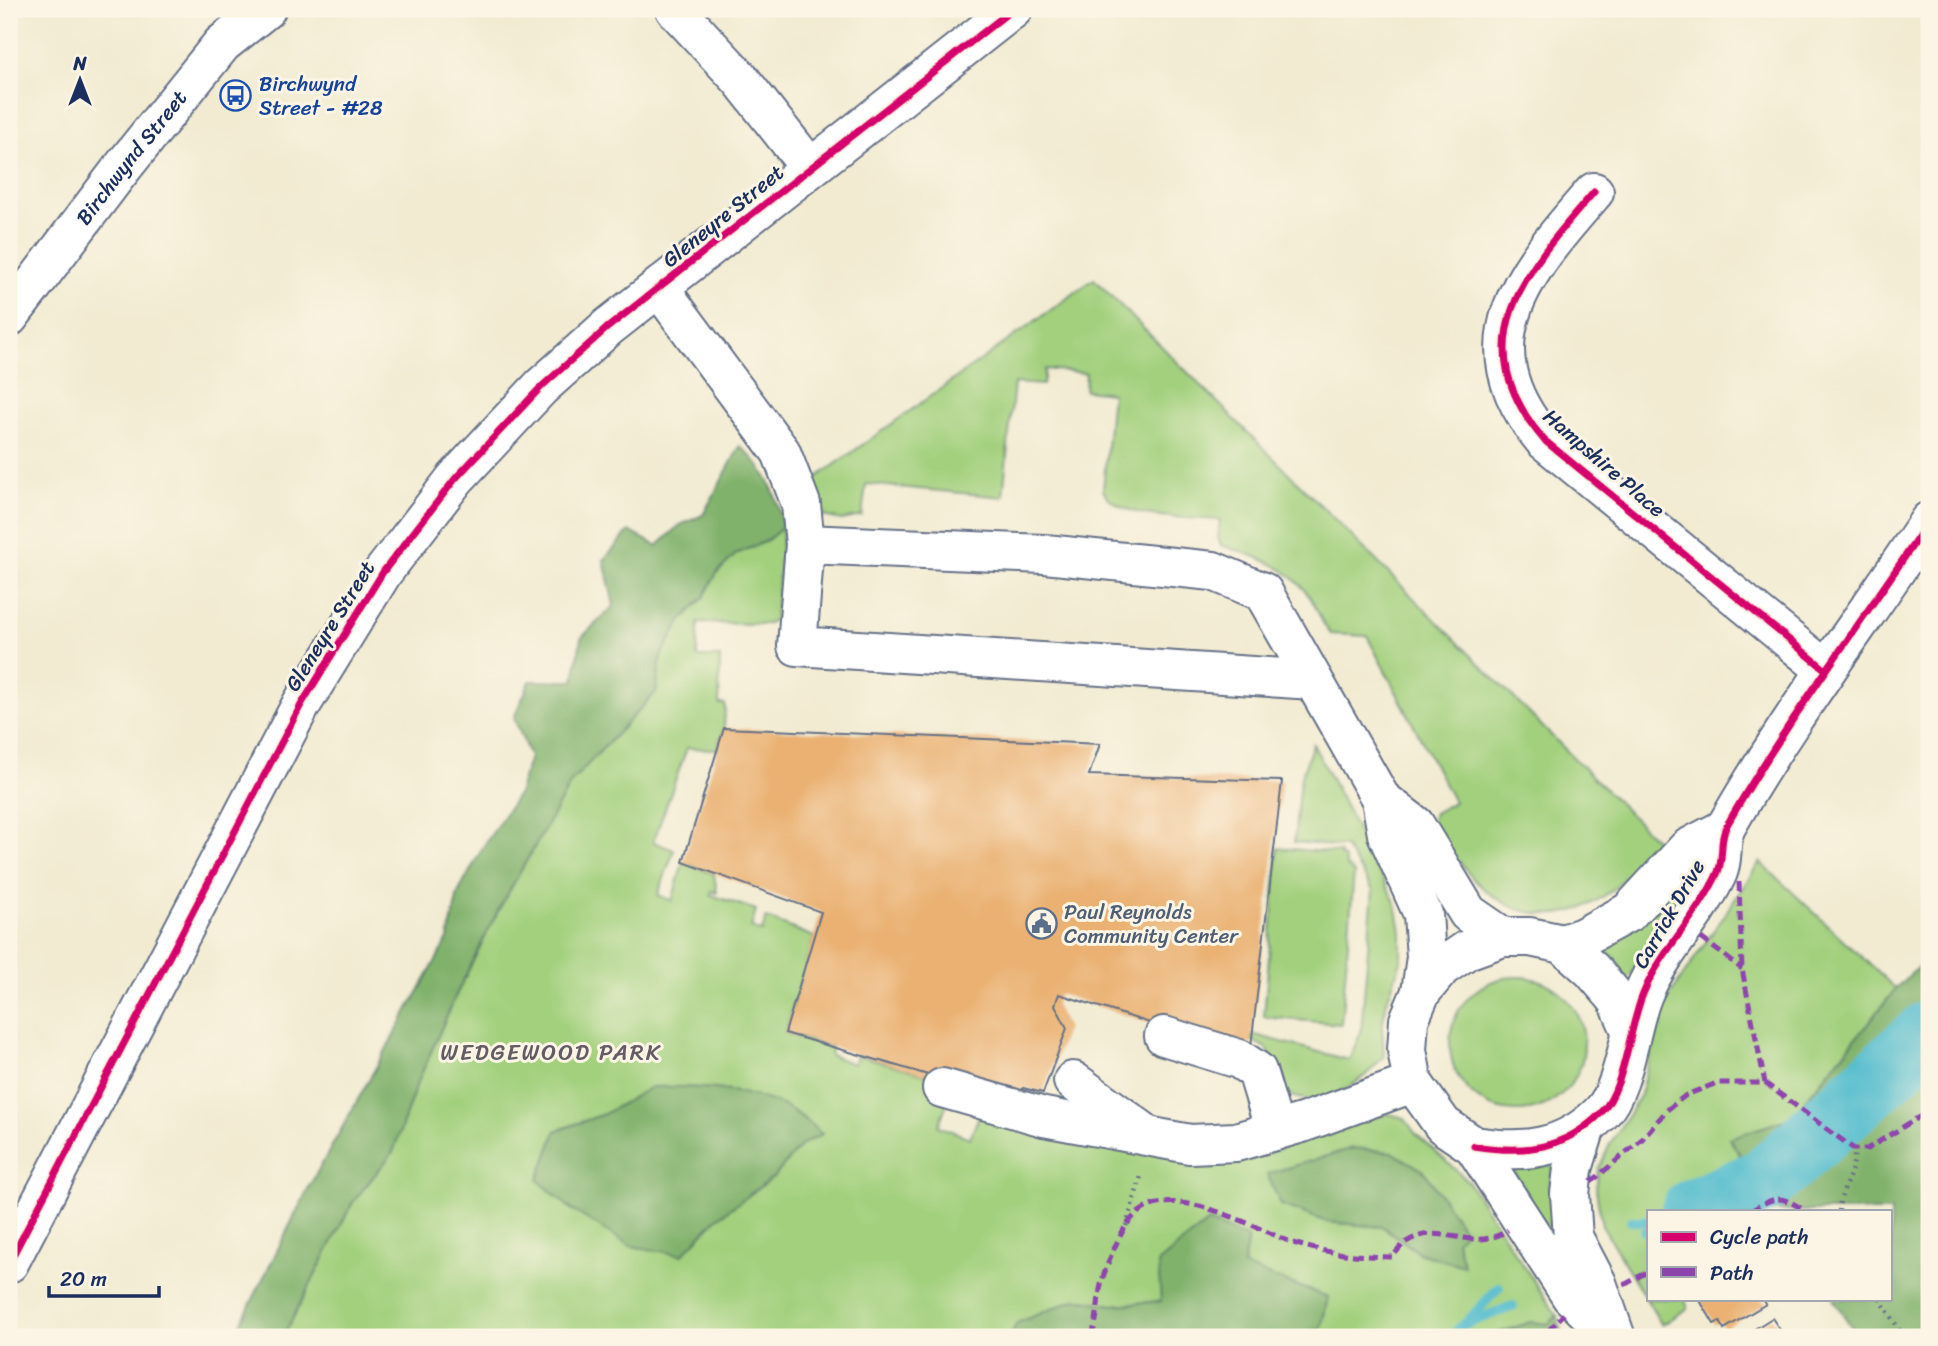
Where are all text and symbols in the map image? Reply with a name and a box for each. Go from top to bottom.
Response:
north arrow [46,46,116,116]
text: N [72,47,87,80]
place label: Birchwynd Street - #28 [259,65,383,127]
bus stop icon: Birchwynd Street - #28 [219,79,253,113]
street label: Birchwynd Street [66,81,197,234]
street label: Gleneyre Street [653,154,793,278]
street label: Hampshire Place [1534,399,1674,528]
street label: Gleneyre Street [274,553,386,699]
street label: Carrick Drive [1622,852,1716,976]
place label: Paul Reynolds Community Center [1064,893,1239,955]
public building icon: Paul Reynolds Community Center [1024,907,1058,941]
district label: WEDGEWOOD PARK [440,1032,662,1073]
legend [1647,1210,1892,1300]
text: Cycle path [1710,1218,1809,1256]
text: Path [1710,1254,1753,1292]
scale bar [49,1255,159,1299]
text: 20 m [60,1260,107,1298]

